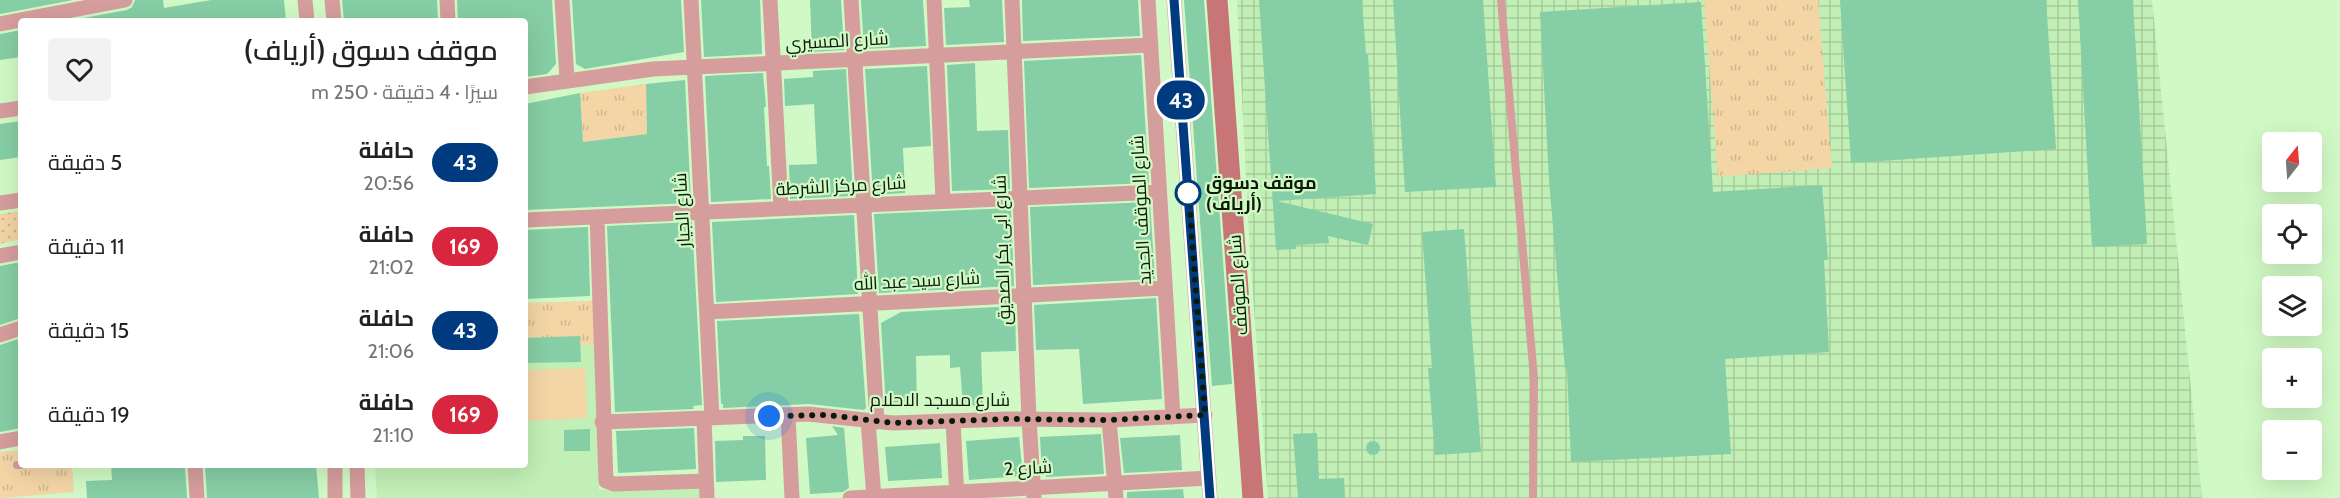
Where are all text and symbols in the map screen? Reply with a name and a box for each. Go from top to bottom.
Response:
street label: شارع المسيري [785,27,889,58]
text: موقف دسوق (أرياف) [244,33,498,67]
button: heart [48,38,111,101]
text: سيرًا · 4 دقيقة · 250 m [311,80,498,104]
line badge: 43 [1154,80,1208,120]
text: 43 [1169,88,1193,113]
north arrow [2262,132,2322,192]
map controls [2262,132,2322,480]
street label: شارع الموقف الجديد [1126,134,1157,285]
text: حافلة [359,137,414,164]
text: 5 دقيقة [48,149,122,176]
text: 43 [453,150,477,175]
text: 20:56 [363,171,414,195]
street label: شارع الجيار [669,172,696,249]
street label: شارع مركز الشرطة [775,172,907,201]
place label: موقف دسوق (أرياف) [1206,172,1317,215]
street label: شارع ابى بكر الصديق [988,174,1017,326]
marker: موقف دسوق (أرياف) [1175,180,1201,206]
button: locate [2262,204,2322,264]
text: حافلة [359,221,414,248]
text: 11 دقيقة [48,233,125,260]
text: 169 [449,234,481,259]
street label: شارع الموقف [1223,234,1254,336]
text: 21:02 [368,255,414,279]
street label: شارع سيد عبد الله [853,266,981,296]
button: layers [2262,276,2322,336]
text: حافلة [359,305,414,332]
text: 15 دقيقة [48,317,129,344]
text: 43 [453,318,477,343]
text: 21:06 [368,339,414,363]
button: + [2262,348,2322,408]
text: حافلة [359,389,414,416]
street label: شارع مسجد الاحلام [870,389,1010,412]
text: 19 دقيقة [48,401,130,428]
your location [754,401,784,431]
text: 169 [449,402,481,427]
button: − [2262,420,2322,480]
text: 21:10 [372,423,414,447]
street label: شارع 2 [1003,456,1053,481]

